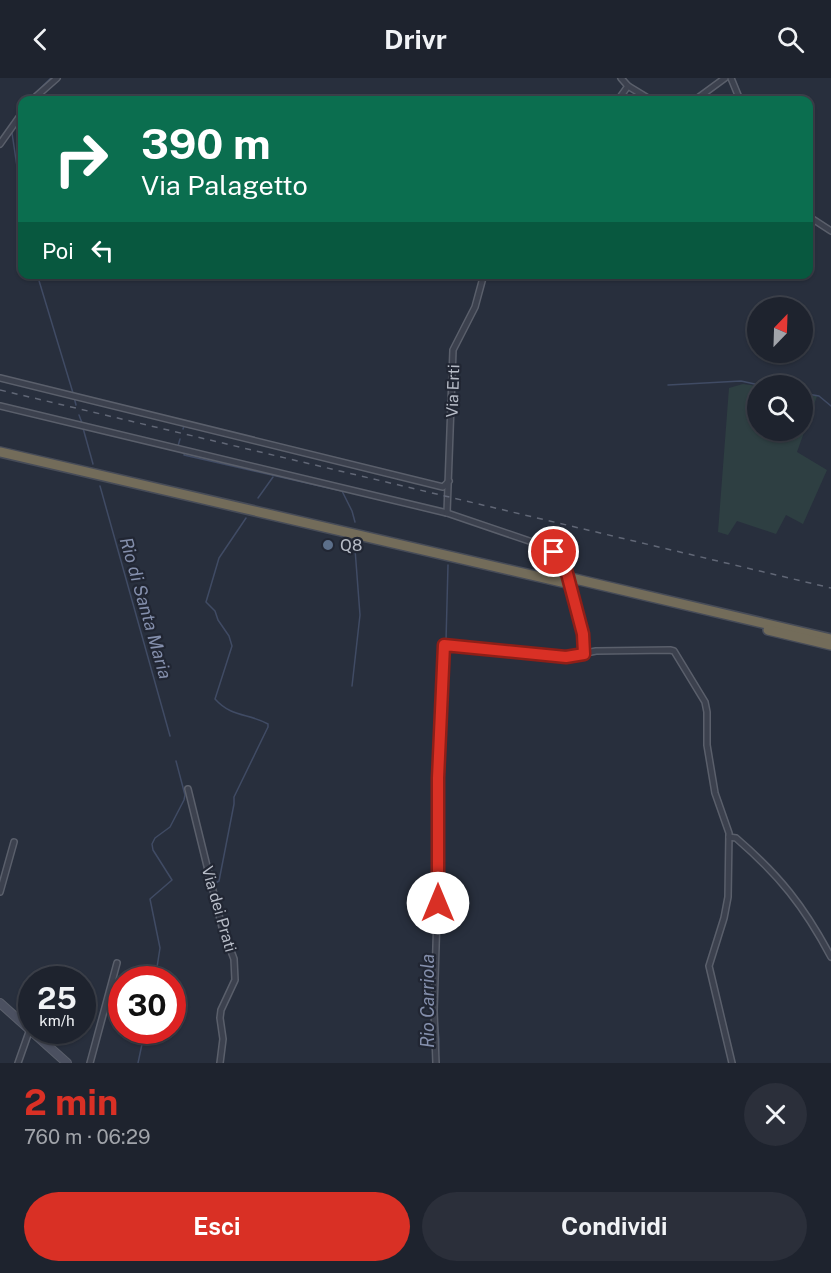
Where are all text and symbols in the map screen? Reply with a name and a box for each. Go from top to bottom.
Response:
icon: back [24,23,57,56]
text: Drivr [384,23,447,55]
icon: search [774,23,807,56]
text: 390 m [141,119,271,168]
icon: right [42,120,120,198]
text: Via Palagetto [141,169,308,201]
icon: left [86,234,119,267]
text: Poi [42,238,74,264]
north arrow [747,297,813,363]
map controls [747,297,813,441]
street label: Via Erti [443,364,463,418]
button: search [747,375,813,441]
pin [528,526,579,577]
water label: Rio di Santa Maria [116,535,176,681]
icon: arrive [537,535,570,568]
place label: Q8 [340,536,362,555]
marker: Q8 [321,538,335,552]
street label: Via dei Prati [198,864,240,954]
position arrow [406,871,470,935]
water label: Rio Carriola [417,954,438,1048]
speed limit sign: 30 [108,966,186,1044]
text: 25 [37,980,77,1016]
text: km/h [39,1012,75,1029]
text: 2 min [24,1081,118,1123]
button: close [744,1083,807,1146]
text: 760 m · 06:29 [24,1125,150,1149]
button: Esci [24,1192,410,1261]
button: Condividi [422,1192,807,1261]

